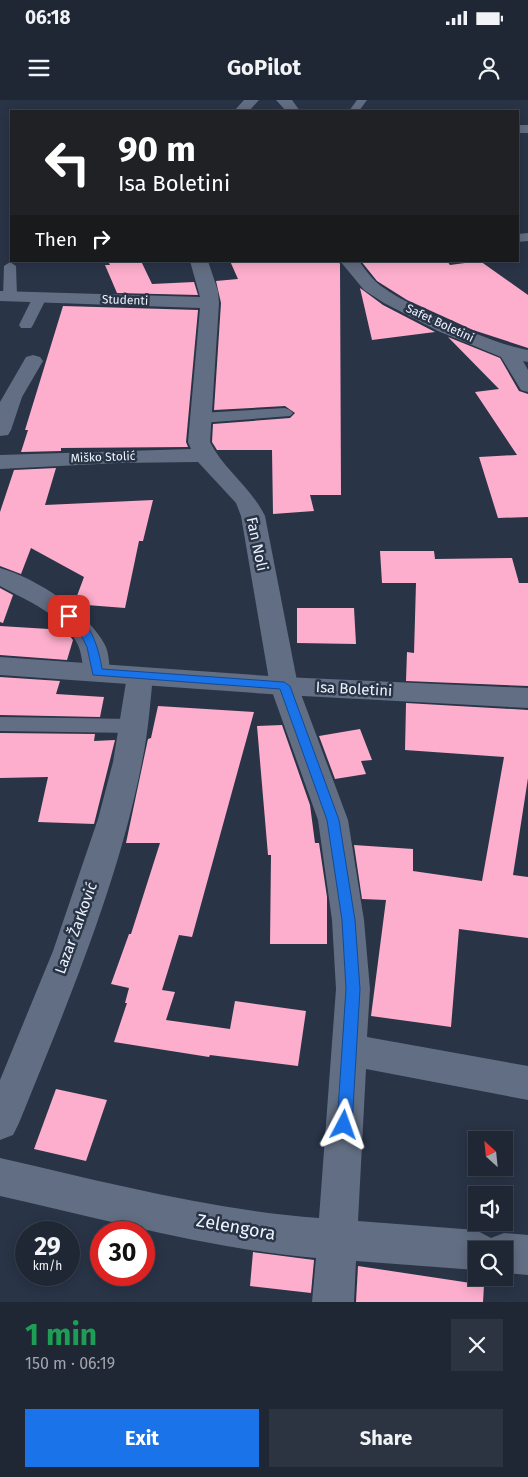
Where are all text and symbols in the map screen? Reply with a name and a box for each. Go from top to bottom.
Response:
text: 06:18 [25,6,71,29]
icon: menu [25,54,53,82]
text: GoPilot [227,54,301,81]
icon: person [475,54,503,82]
text: 90 m [118,128,196,170]
icon: left [35,130,100,195]
text: Isa Boletini [118,170,230,197]
icon: right [87,225,115,253]
text: Then [35,228,77,251]
street label: Studenti [102,292,148,308]
street label: Safet Boletini [404,301,476,345]
street label: Miško Stolić [70,449,136,465]
street label: Fan Noli [242,515,272,573]
pin [48,595,90,637]
icon: arrive [55,602,83,630]
street label: Isa Boletini [315,678,393,700]
street label: Lazar Žarković [51,880,101,976]
position arrow [317,1098,369,1150]
north arrow [468,1131,512,1176]
map controls [468,1131,513,1286]
button: sound [468,1186,513,1231]
street label: Zelengora [195,1209,277,1245]
speed limit sign: 30 [90,1221,155,1286]
text: 29 [34,1232,61,1262]
button: search [468,1241,513,1286]
text: km/h [33,1259,62,1273]
text: 1 min [25,1317,97,1353]
button: close [451,1319,503,1371]
text: 150 m · 06:19 [25,1354,115,1373]
button: Exit [25,1409,259,1467]
button: Share [269,1409,503,1467]

